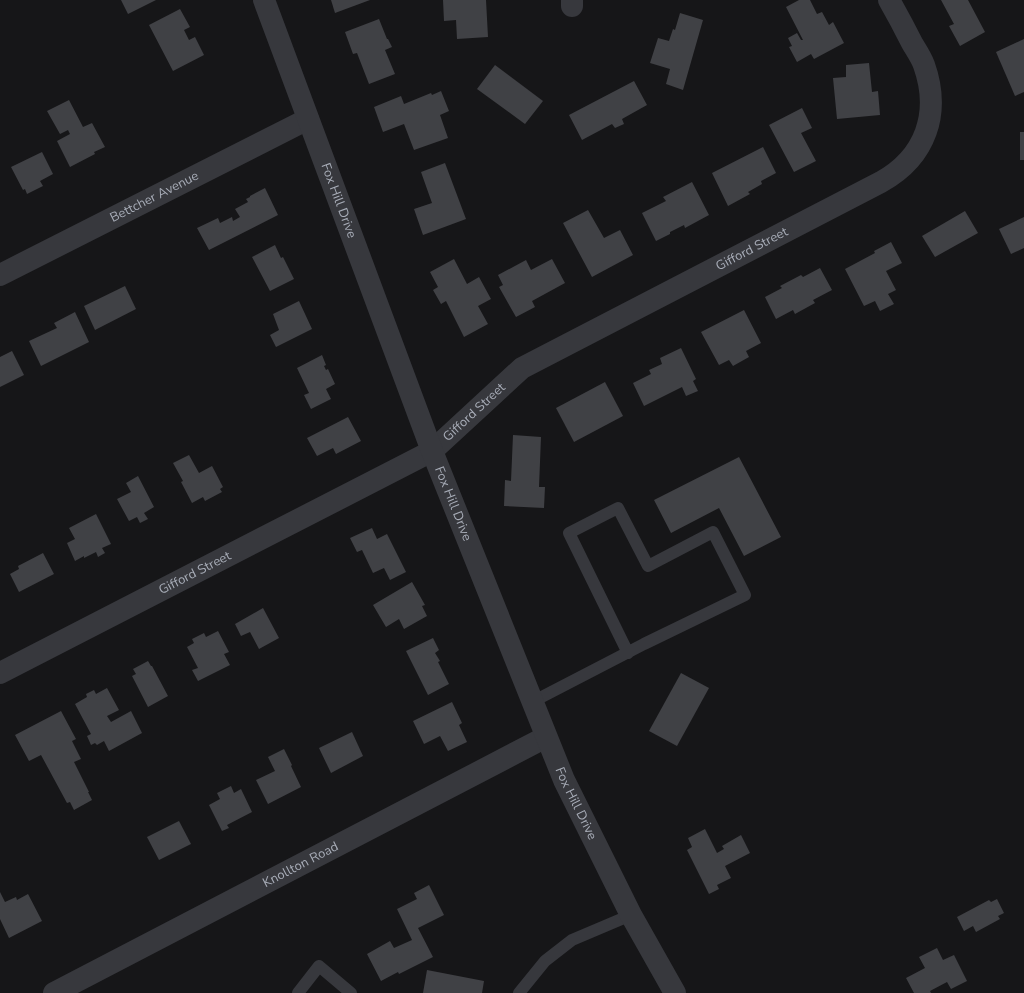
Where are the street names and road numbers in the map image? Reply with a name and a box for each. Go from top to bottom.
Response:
street label: Fox Hill Drive [316,160,361,241]
street label: Bettcher Avenue [107,167,202,227]
street label: Gifford Street [713,223,791,275]
street label: Gifford Street [439,378,510,446]
street label: Fox Hill Drive [430,464,476,544]
street label: Gifford Street [156,547,234,599]
street label: Fox Hill Drive [551,764,601,843]
street label: Knollton Road [260,838,342,892]

